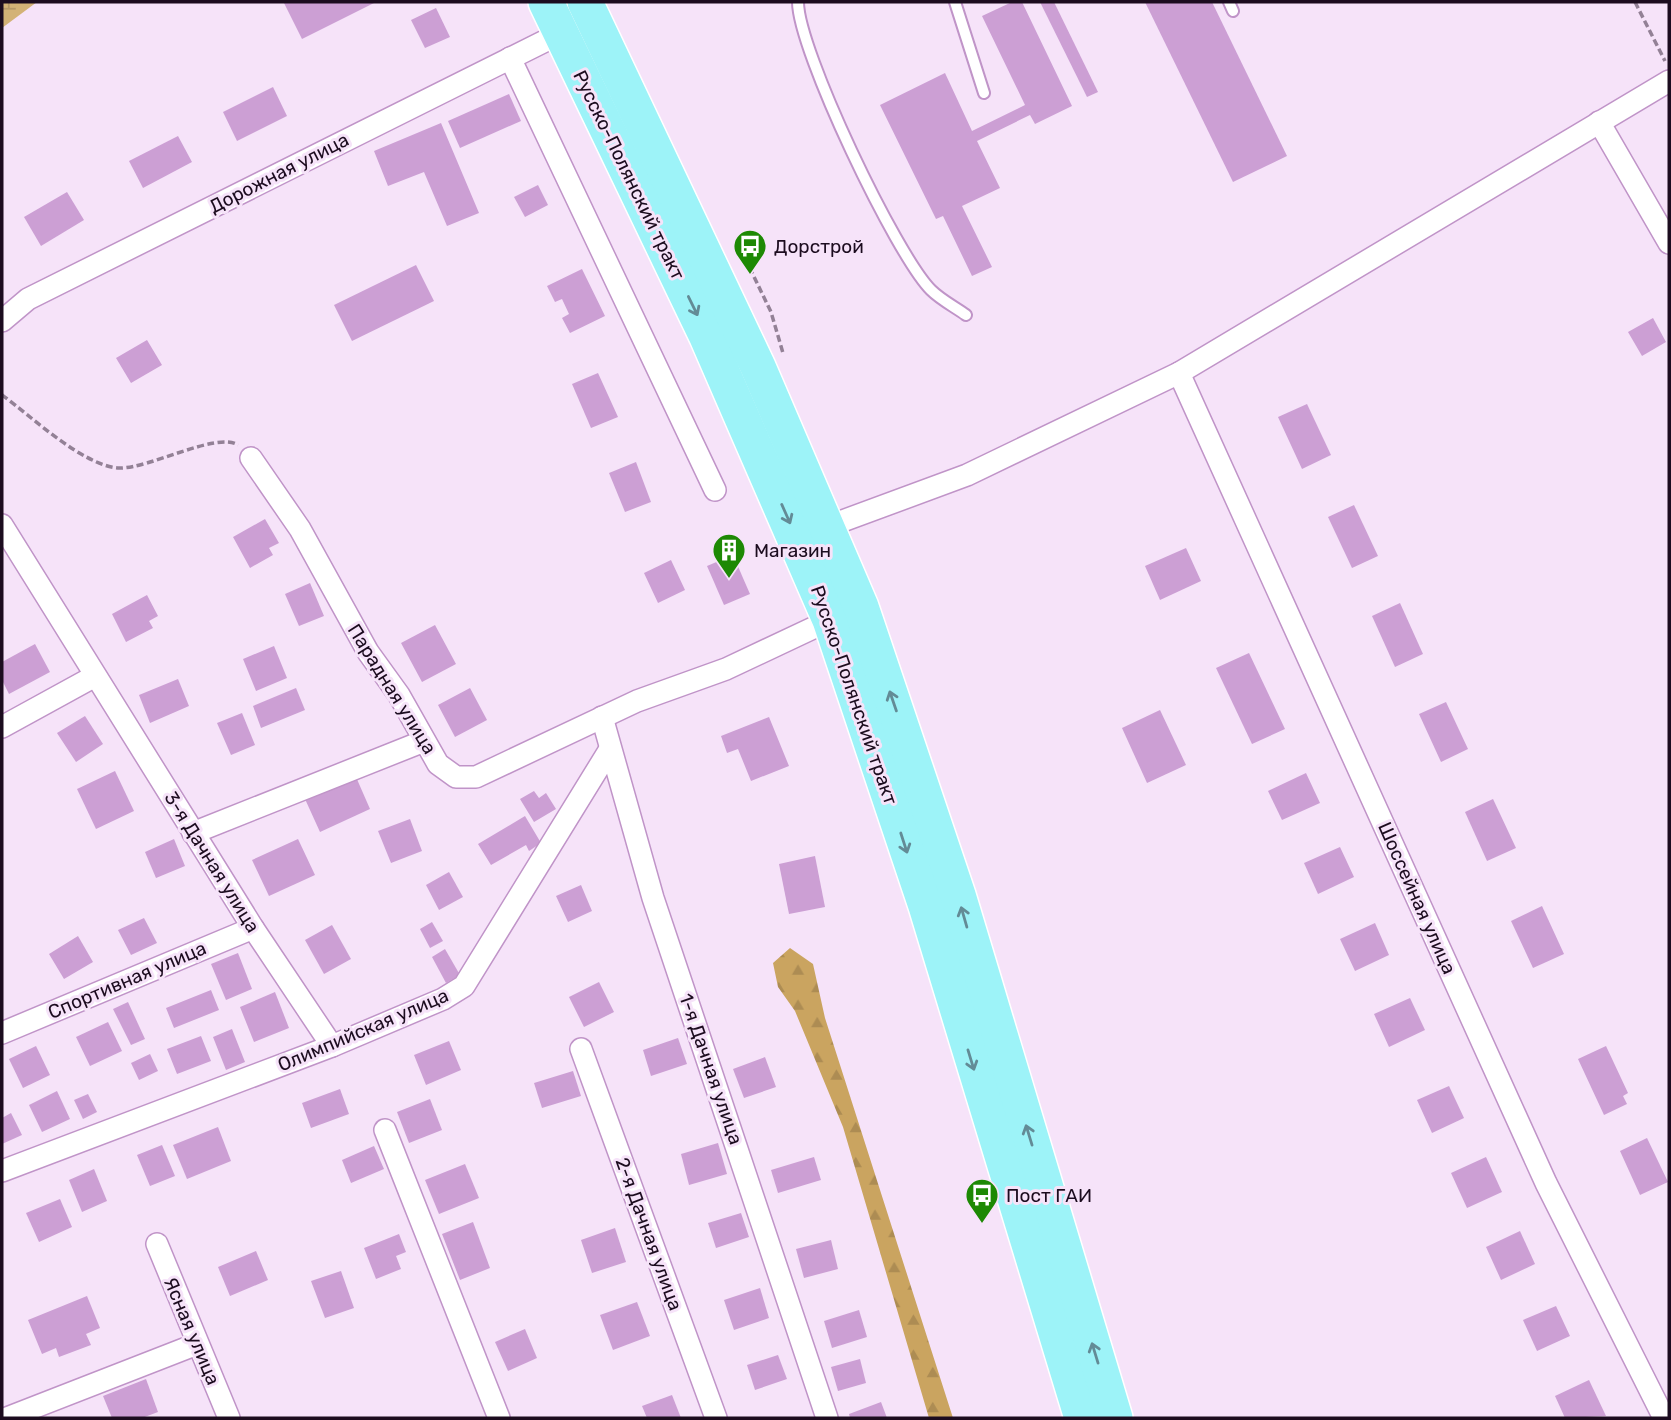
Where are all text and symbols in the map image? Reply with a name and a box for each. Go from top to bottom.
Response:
street label: Русско-Полянский тракт [568,67,690,284]
street label: Дорожная улица [205,128,353,218]
bus stop icon: Дорстрой [731,227,769,276]
place label: Дорстрой [774,235,864,258]
one-way arrow [686,295,700,316]
one-way arrow [780,502,793,524]
building icon: Магазин [710,531,748,580]
place label: Магазин [754,539,831,562]
street label: Русско-Полянский тракт [806,582,902,808]
street label: Парадная улица [343,620,441,758]
one-way arrow [886,690,899,712]
street label: 3-я Дачная улица [159,787,265,937]
street label: Шоссейная улица [1373,818,1461,978]
one-way arrow [899,831,912,853]
one-way arrow [957,906,970,928]
street label: Спортивная улица [44,936,210,1024]
street label: Олимпийская улица [274,984,452,1076]
street label: 1-я Дачная улица [674,990,748,1148]
one-way arrow [966,1049,979,1071]
one-way arrow [1021,1125,1034,1147]
street label: 2-я Дачная улица [611,1154,687,1314]
bus stop icon: Пост ГАИ [963,1176,1001,1225]
place label: Пост ГАИ [1006,1184,1092,1207]
street label: Ясная улица [159,1274,225,1388]
one-way arrow [1088,1342,1101,1364]

